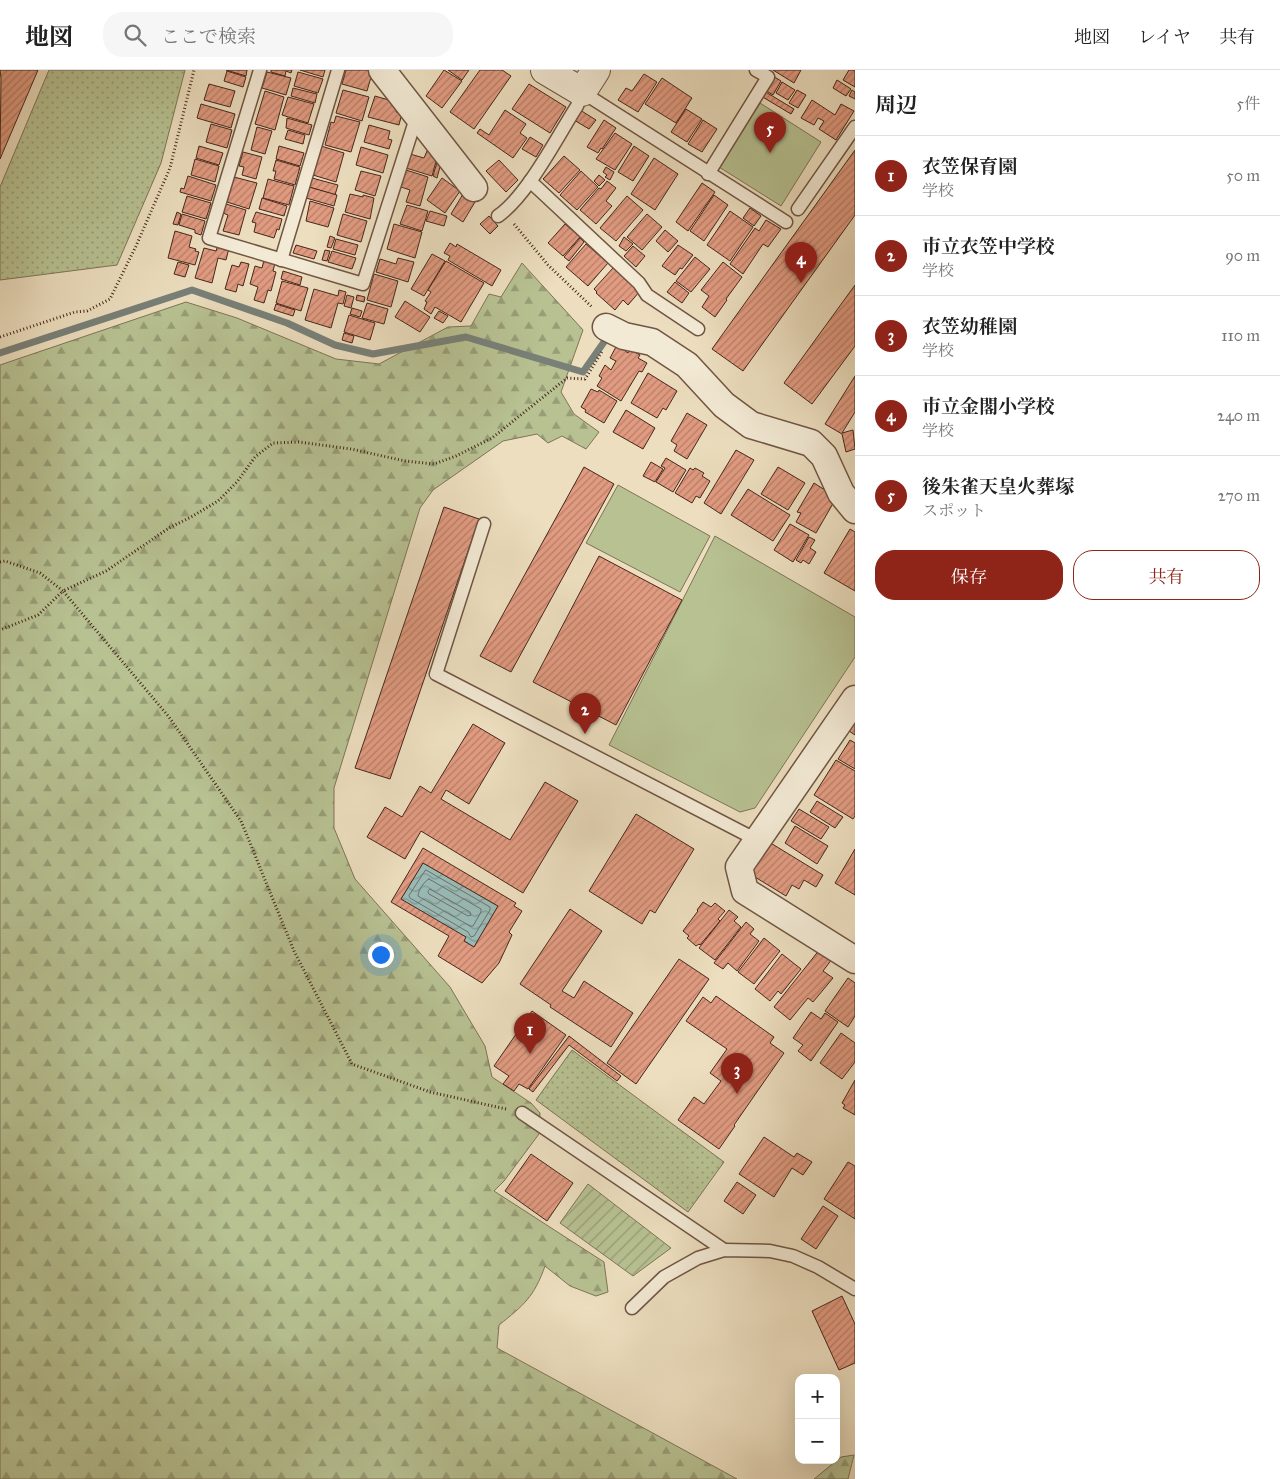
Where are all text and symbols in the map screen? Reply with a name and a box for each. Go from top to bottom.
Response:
search box [103,12,453,57]
icon: search [121,21,149,49]
text: 地図 [25,22,73,52]
text: ここで検索 [161,25,256,48]
text: 地図 [1074,26,1110,48]
text: レイヤ [1138,26,1191,48]
text: 共有 [1219,26,1255,48]
text: 周辺 [875,92,917,118]
text: 5件 [1237,94,1260,113]
pin: 5 [754,112,786,153]
text: 衣笠保育園 [922,155,1017,178]
text: 1 [888,166,894,185]
text: 50 m [1226,166,1260,185]
text: 学校 [922,181,954,200]
text: 市立衣笠中学校 [922,235,1055,258]
pin: 4 [785,242,817,283]
text: 2 [887,246,895,265]
text: 90 m [1225,246,1260,265]
text: 学校 [922,261,954,280]
text: 衣笠幼稚園 [922,315,1017,338]
text: 3 [888,326,894,345]
text: 110 m [1221,326,1260,345]
text: 学校 [922,341,954,360]
text: 市立金閣小学校 [922,395,1055,418]
text: 4 [887,406,895,425]
text: 240 m [1217,406,1260,425]
text: 学校 [922,421,954,440]
text: 後朱雀天皇火葬塚 [922,475,1074,498]
text: 5 [887,486,895,505]
text: 270 m [1218,486,1260,505]
text: スポット [922,501,986,520]
button: 保存 [875,550,1063,600]
button: 共有 [1073,550,1260,600]
pin: 2 [569,693,601,734]
your location [368,942,394,968]
pin: 1 [514,1013,546,1054]
pin: 3 [721,1053,753,1094]
map controls [795,1374,840,1464]
button: + [795,1374,840,1419]
button: − [795,1419,840,1464]

